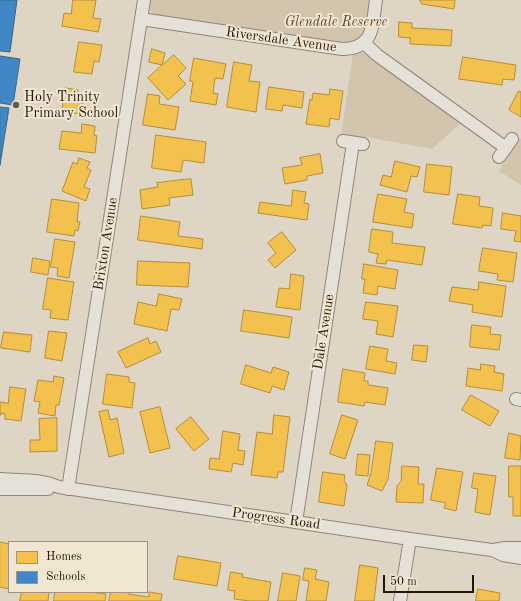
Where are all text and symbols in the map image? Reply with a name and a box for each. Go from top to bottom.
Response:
park label: Glendale Reserve [285,14,387,30]
street label: Riversdale Avenue [225,24,337,56]
place label: Holy Trinity Primary School [24,89,118,122]
marker: Holy Trinity Primary School [11,100,21,110]
street label: Brixton Avenue [90,196,122,292]
street label: Dale Avenue [310,293,338,371]
street label: Progress Road [231,504,321,534]
legend [8,541,148,593]
text: Homes [46,551,82,563]
scale bar [385,567,476,593]
text: Schools [46,571,86,583]
text: 50 m [390,576,417,588]

